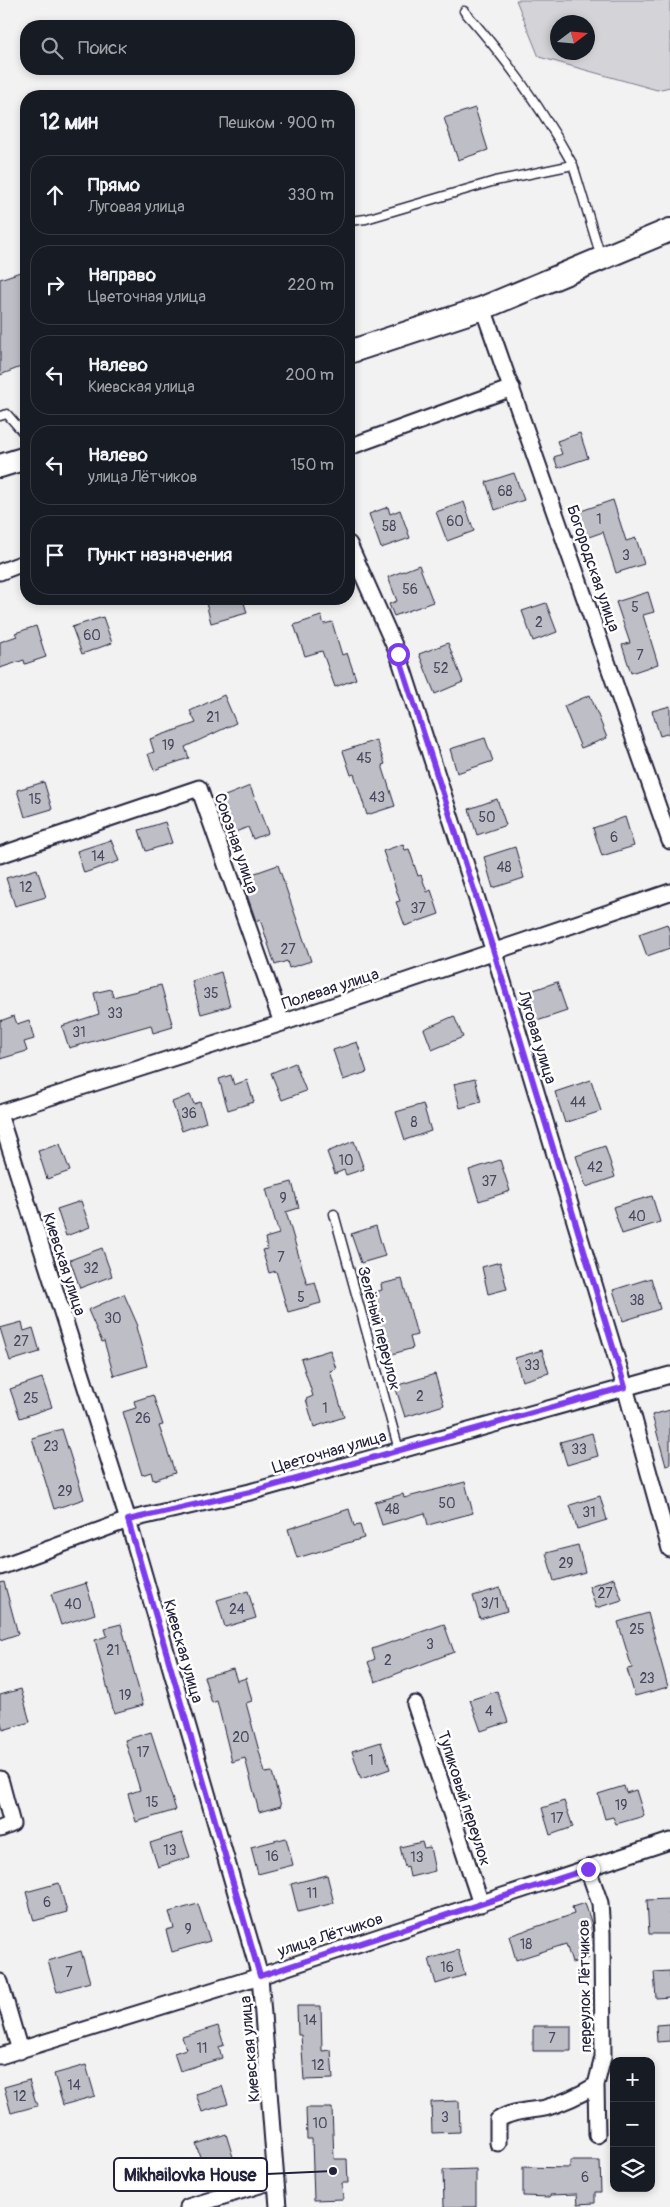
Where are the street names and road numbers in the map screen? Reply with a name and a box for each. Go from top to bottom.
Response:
street label: Богородская улица [562,502,624,634]
street label: Союзная улица [210,790,263,896]
street label: Полевая улица [279,964,381,1014]
street label: Луговая улица [513,987,561,1086]
street label: Киевская улица [38,1210,90,1318]
street label: Зелёный переулок [353,1264,405,1392]
street label: Цветочная улица [270,1426,389,1478]
street label: Киевская улица [159,1597,207,1705]
street label: Тупиковый переулок [433,1728,495,1868]
street label: улица Лётчиков [274,1909,385,1962]
street label: переулок Лётчиков [574,1919,596,2053]
street label: Киевская улица [235,1995,265,2103]

